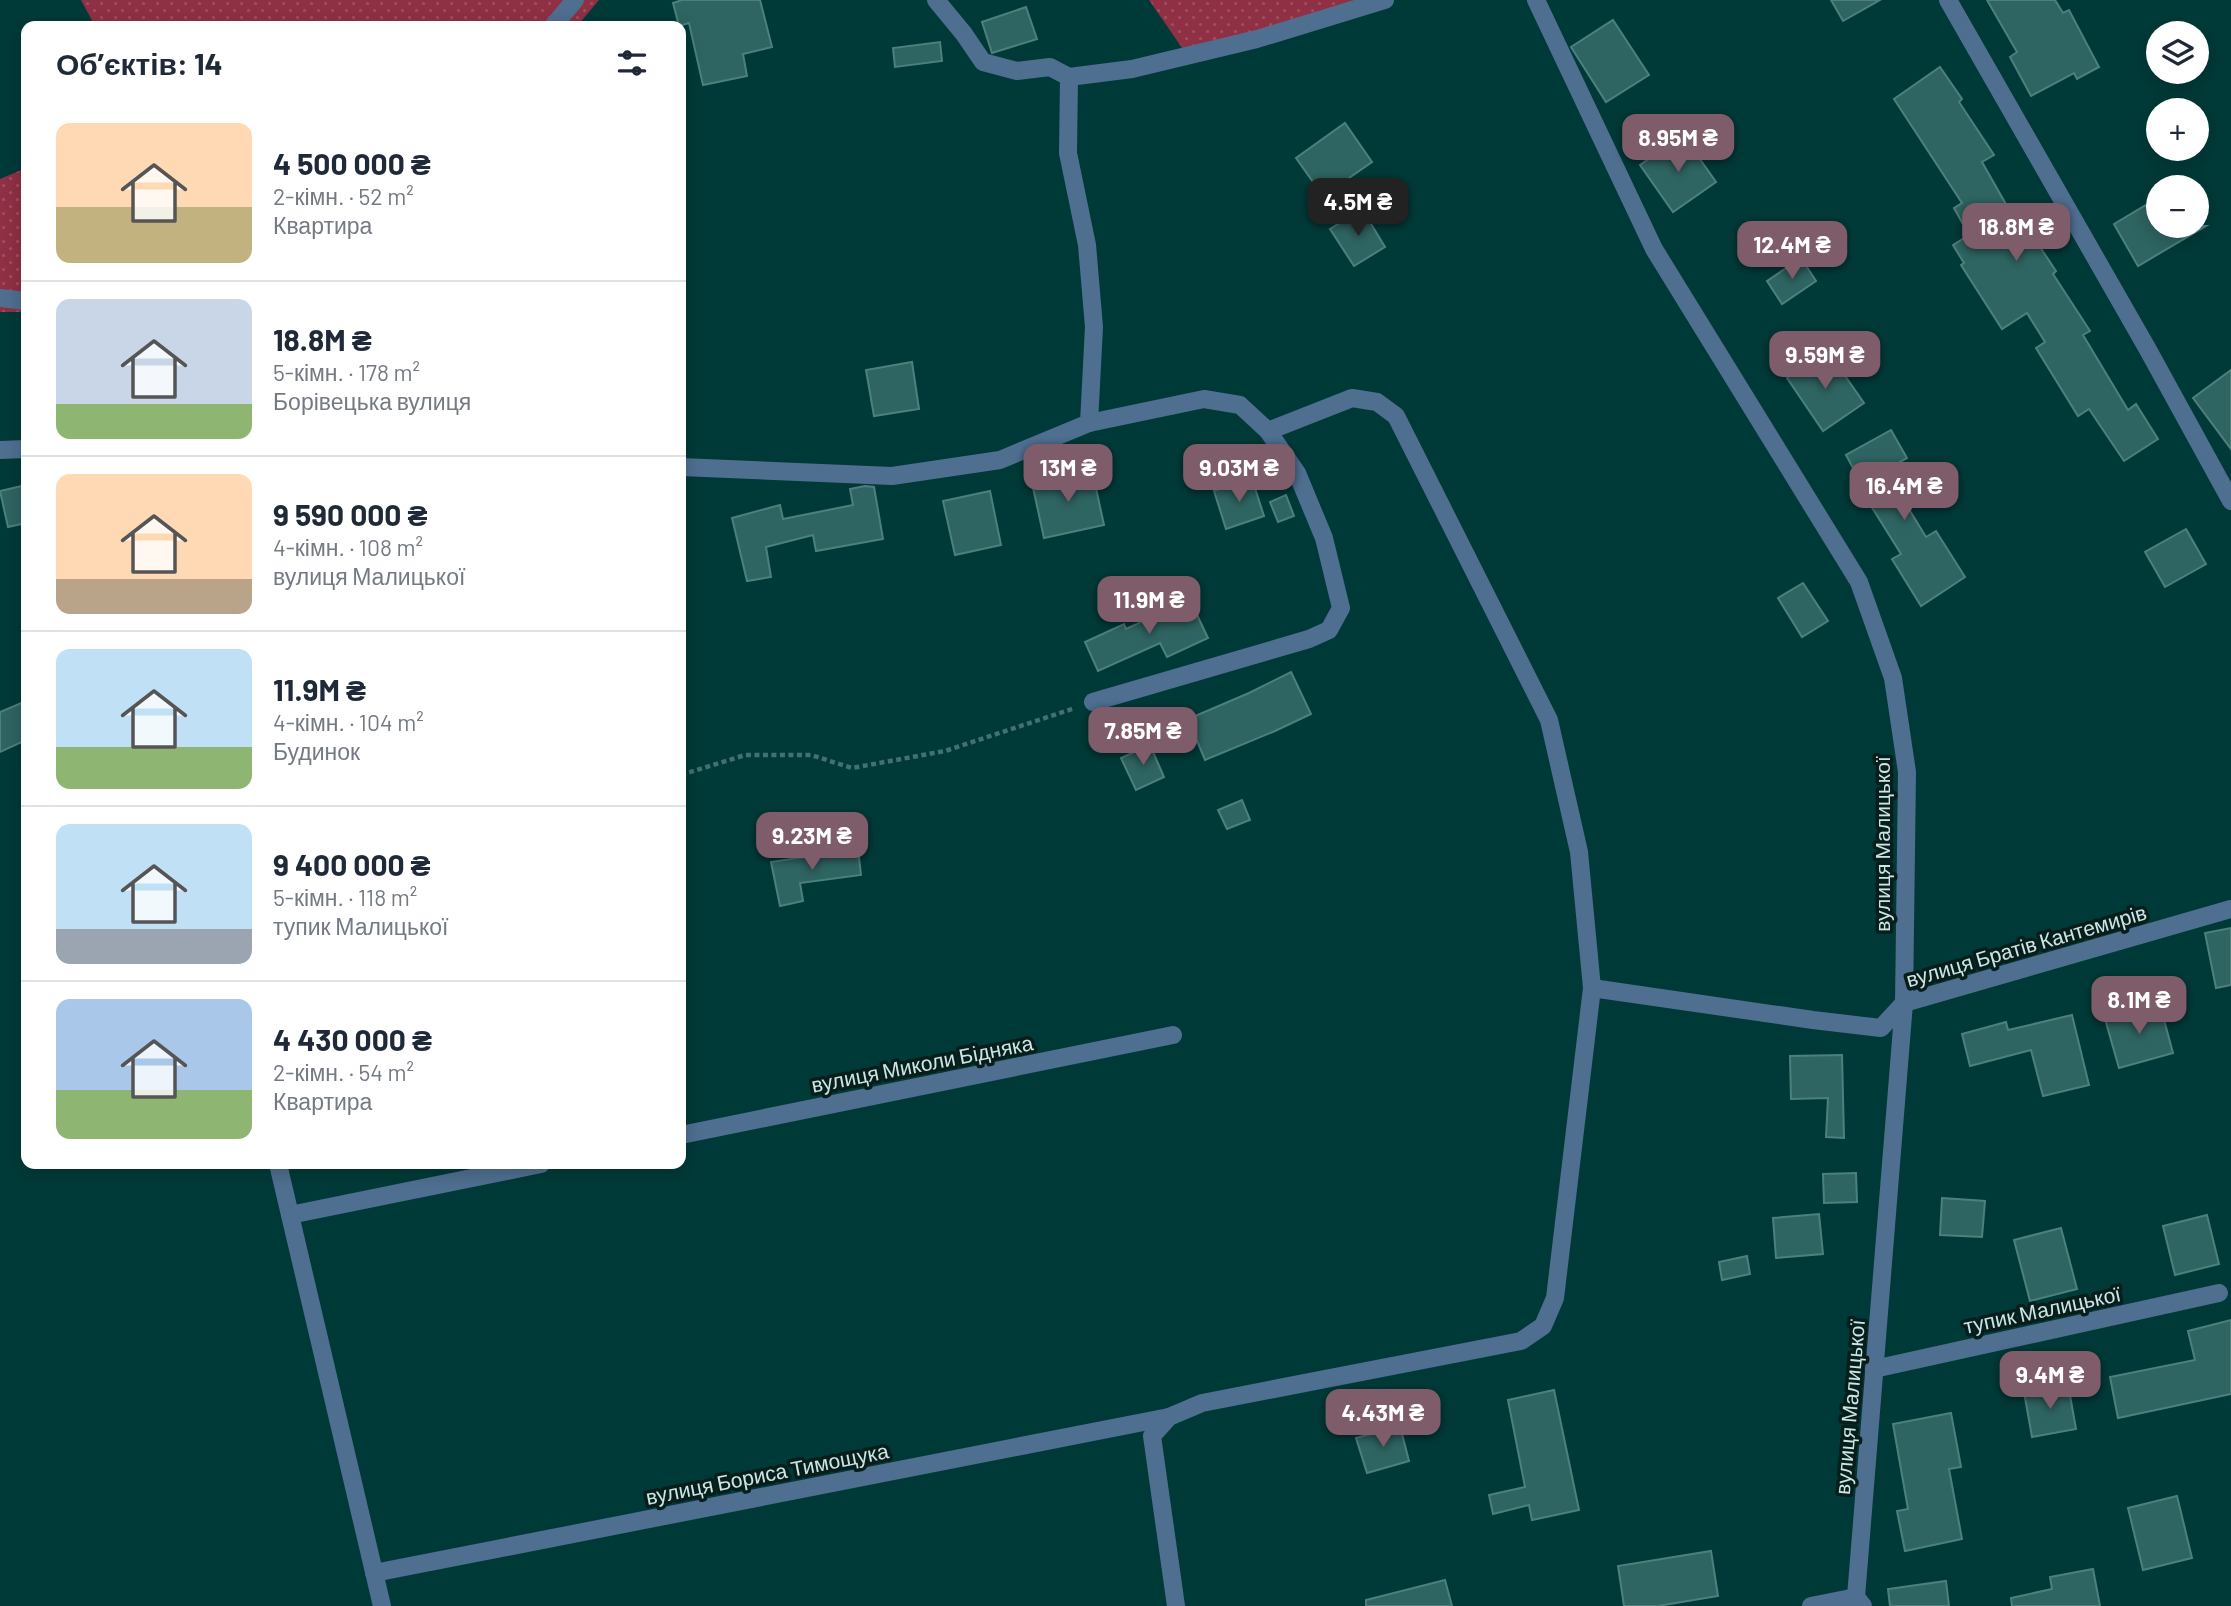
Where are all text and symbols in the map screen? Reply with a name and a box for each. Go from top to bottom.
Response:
map controls [2146,21,2209,238]
button: layers [2146,21,2209,84]
icon: filters [613,44,651,82]
text: Об’єктів: 14 [56,45,223,81]
button: + [2146,98,2209,161]
pin: 8.95M ₴ [1613,114,1743,174]
text: 8.95M ₴ [1638,123,1718,151]
text: 4 500 000 ₴ [273,145,431,181]
icon: home [112,151,196,235]
button: − [2146,175,2209,238]
pin: 4.5M ₴ [1301,178,1415,238]
text: 2-кімн. · 52 m² [273,182,414,210]
text: 4.5M ₴ [1324,187,1392,215]
pin: 18.8M ₴ [1951,204,2081,263]
text: Квартира [273,211,372,239]
text: 18.8M ₴ [1978,212,2054,240]
pin: 12.4M ₴ [1727,222,1857,281]
text: 12.4M ₴ [1753,230,1831,258]
text: 18.8M ₴ [273,321,372,357]
icon: home [112,327,196,411]
pin: 9.59M ₴ [1760,332,1890,391]
text: 9.59M ₴ [1785,340,1865,368]
text: 5-кімн. · 178 m² [273,358,420,386]
text: Борівецька вулиця [273,387,471,415]
pin: 13M ₴ [1019,444,1117,504]
pin: 9.03M ₴ [1174,444,1304,504]
text: 13M ₴ [1040,453,1096,481]
text: 9.03M ₴ [1199,453,1279,481]
pin: 16.4M ₴ [1839,462,1969,522]
text: 16.4M ₴ [1865,471,1943,499]
text: 9 590 000 ₴ [273,496,427,532]
icon: home [112,502,196,586]
text: 4-кімн. · 108 m² [273,533,423,561]
text: вулиця Малицької [273,562,465,590]
pin: 11.9M ₴ [1084,576,1214,636]
text: 11.9M ₴ [1113,585,1185,613]
text: 11.9M ₴ [273,671,366,707]
icon: home [112,677,196,761]
text: 4-кімн. · 104 m² [273,708,424,736]
pin: 7.85M ₴ [1078,708,1208,767]
text: 7.85M ₴ [1104,716,1182,744]
text: Будинок [273,737,360,765]
street label: вулиця Малицької [1869,756,1894,932]
pin: 9.23M ₴ [747,812,877,872]
text: 9.23M ₴ [772,821,852,849]
text: 9 400 000 ₴ [273,846,431,882]
icon: home [112,852,196,936]
text: 5-кімн. · 118 m² [273,883,417,911]
street label: вулиця Братів Кантемирів [1903,899,2149,991]
text: тупик Малицької [273,912,448,940]
pin: 8.1M ₴ [2082,976,2196,1036]
text: 8.1M ₴ [2107,985,2171,1013]
text: 4 430 000 ₴ [273,1021,432,1057]
icon: home [112,1027,196,1111]
street label: вулиця Миколи Бідняка [809,1029,1035,1097]
text: 2-кімн. · 54 m² [273,1058,414,1086]
text: Квартира [273,1087,372,1115]
street label: тупик Малицької [1961,1280,2123,1338]
street label: вулиця Малицької [1829,1318,1869,1496]
pin: 9.4M ₴ [1993,1352,2107,1411]
text: 9.4M ₴ [2016,1360,2084,1388]
pin: 4.43M ₴ [1318,1390,1448,1449]
text: 4.43M ₴ [1342,1398,1424,1426]
street label: вулиця Бориса Тимощука [644,1437,891,1509]

